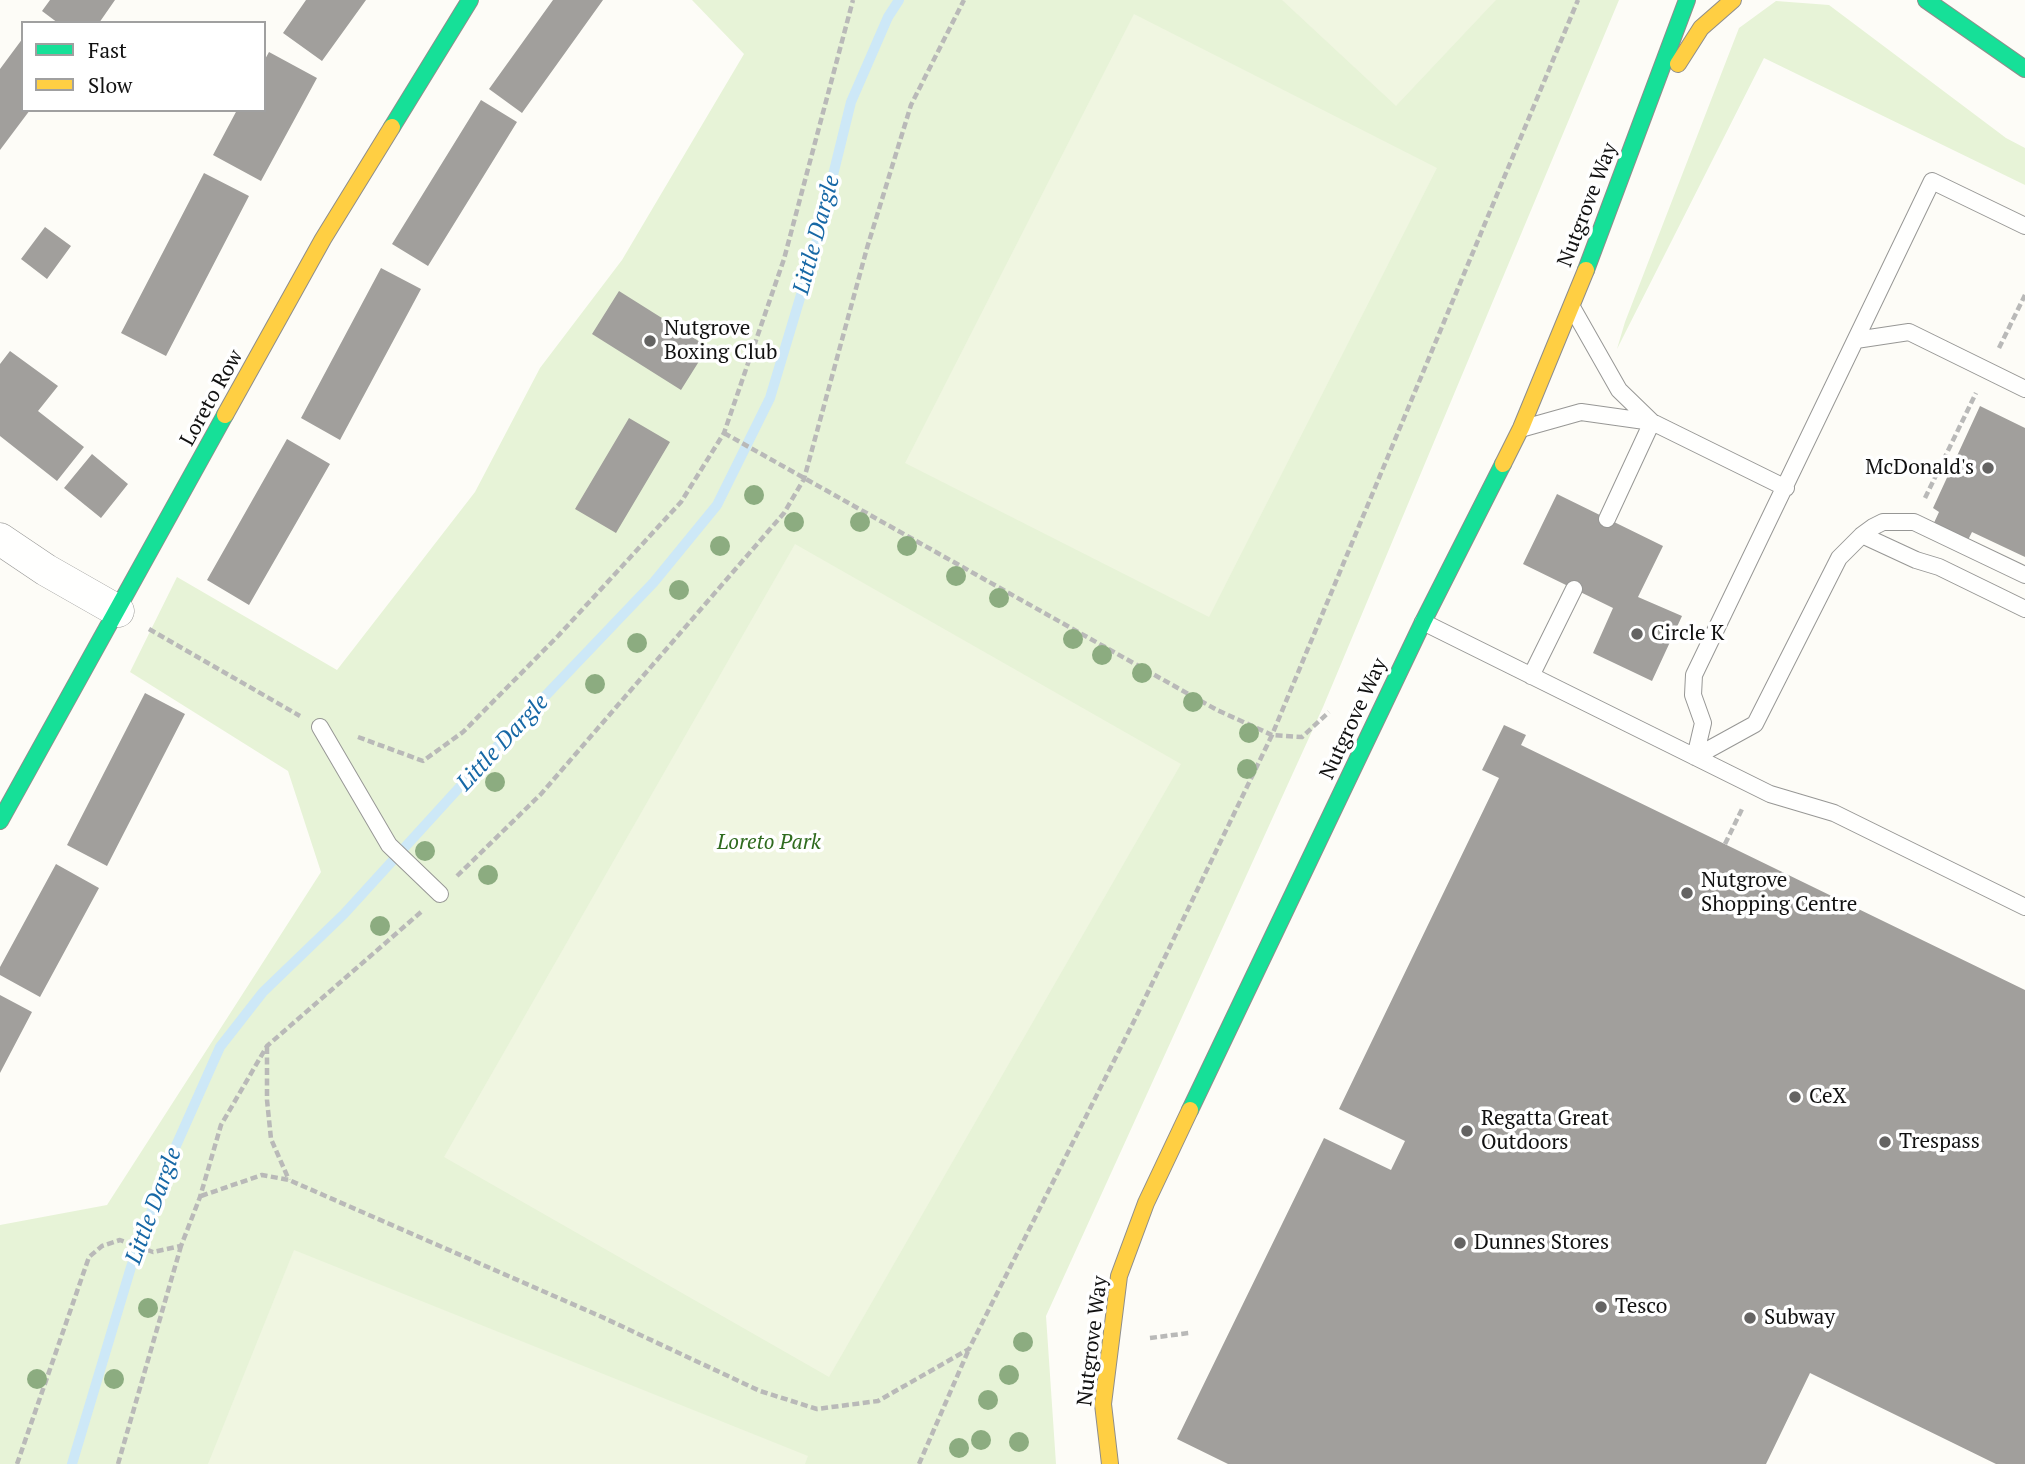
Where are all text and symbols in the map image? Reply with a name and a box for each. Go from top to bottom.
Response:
legend [21,21,266,112]
text: Fast [88,36,127,64]
text: Slow [88,71,132,99]
street label: Nutgrove Way [1553,139,1623,271]
water label: Little Dargle [788,172,846,298]
place label: Nutgrove Boxing Club [664,316,777,366]
marker: Nutgrove Boxing Club [642,333,658,349]
street label: Loreto Row [175,346,249,450]
place label: McDonald's [1865,455,1974,481]
marker: McDonald's [1980,460,1996,476]
place label: Circle K [1651,621,1724,647]
marker: Circle K [1629,626,1645,642]
street label: Nutgrove Way [1315,654,1393,784]
water label: Little Dargle [451,689,555,797]
park label: Loreto Park [717,830,821,856]
place label: Nutgrove Shopping Centre [1701,868,1857,918]
marker: Nutgrove Shopping Centre [1679,885,1695,901]
place label: CeX [1809,1084,1847,1110]
marker: CeX [1787,1089,1803,1105]
place label: Regatta Great Outdoors [1481,1106,1609,1156]
marker: Regatta Great Outdoors [1459,1123,1475,1139]
place label: Trespass [1899,1129,1980,1155]
marker: Trespass [1877,1134,1893,1150]
water label: Little Dargle [120,1144,188,1268]
place label: Dunnes Stores [1474,1230,1609,1256]
marker: Dunnes Stores [1452,1235,1468,1251]
street label: Nutgrove Way [1073,1274,1113,1408]
place label: Tesco [1615,1294,1667,1320]
marker: Tesco [1593,1299,1609,1315]
place label: Subway [1764,1305,1835,1331]
marker: Subway [1742,1310,1758,1326]

